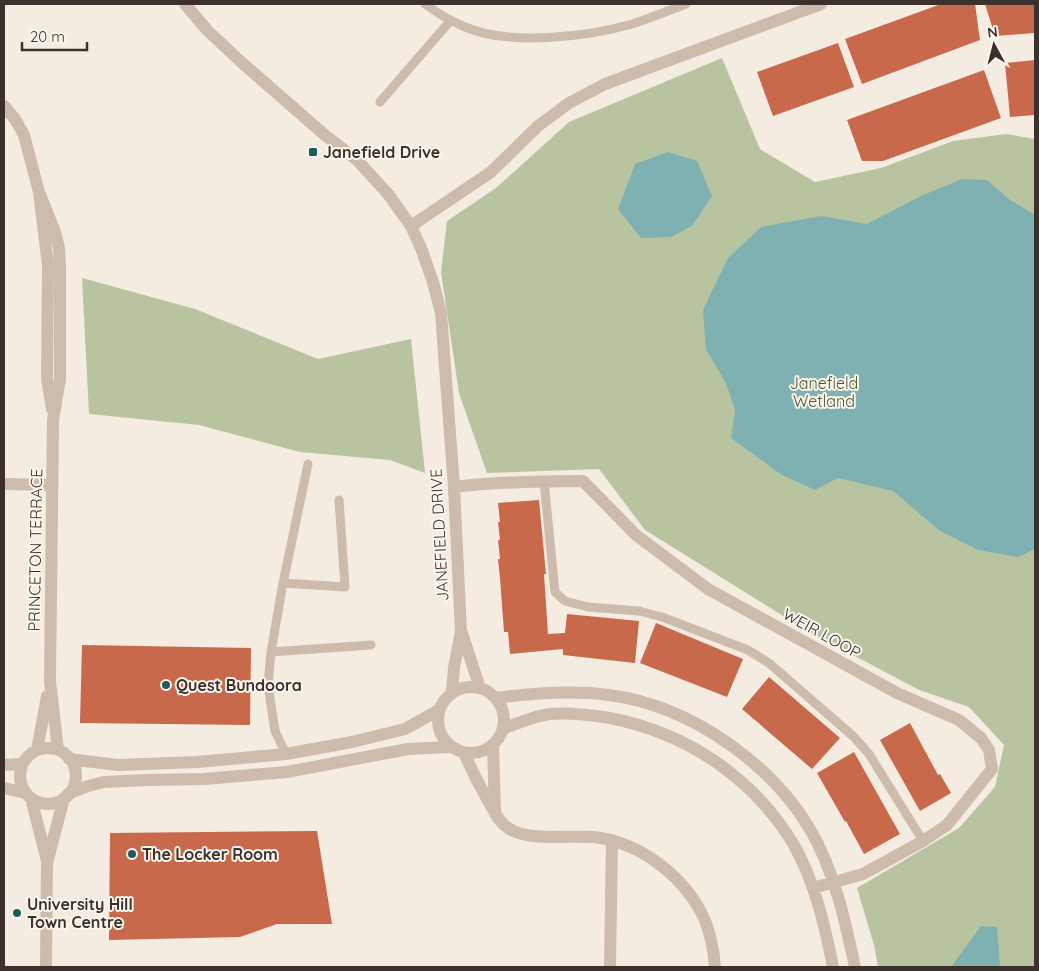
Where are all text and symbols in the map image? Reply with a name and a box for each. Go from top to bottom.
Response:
scale bar [22,20,88,52]
north arrow [969,20,1019,70]
text: N [986,23,999,42]
text: 20 m [30,27,65,46]
place label: Janefield Drive [323,142,440,162]
marker: Janefield Drive [307,146,319,158]
park label: Janefield Wetland [790,373,858,411]
street label: PRINCETON TERRACE [24,468,46,632]
street label: JANEFIELD DRIVE [426,468,452,602]
street label: WEIR LOOP [780,603,864,663]
place label: Quest Bundoora [176,675,302,695]
marker: Quest Bundoora [160,679,172,691]
place label: The Locker Room [142,844,278,864]
marker: The Locker Room [126,848,138,860]
place label: University Hill Town Centre [27,894,133,932]
marker: University Hill Town Centre [11,907,23,919]

